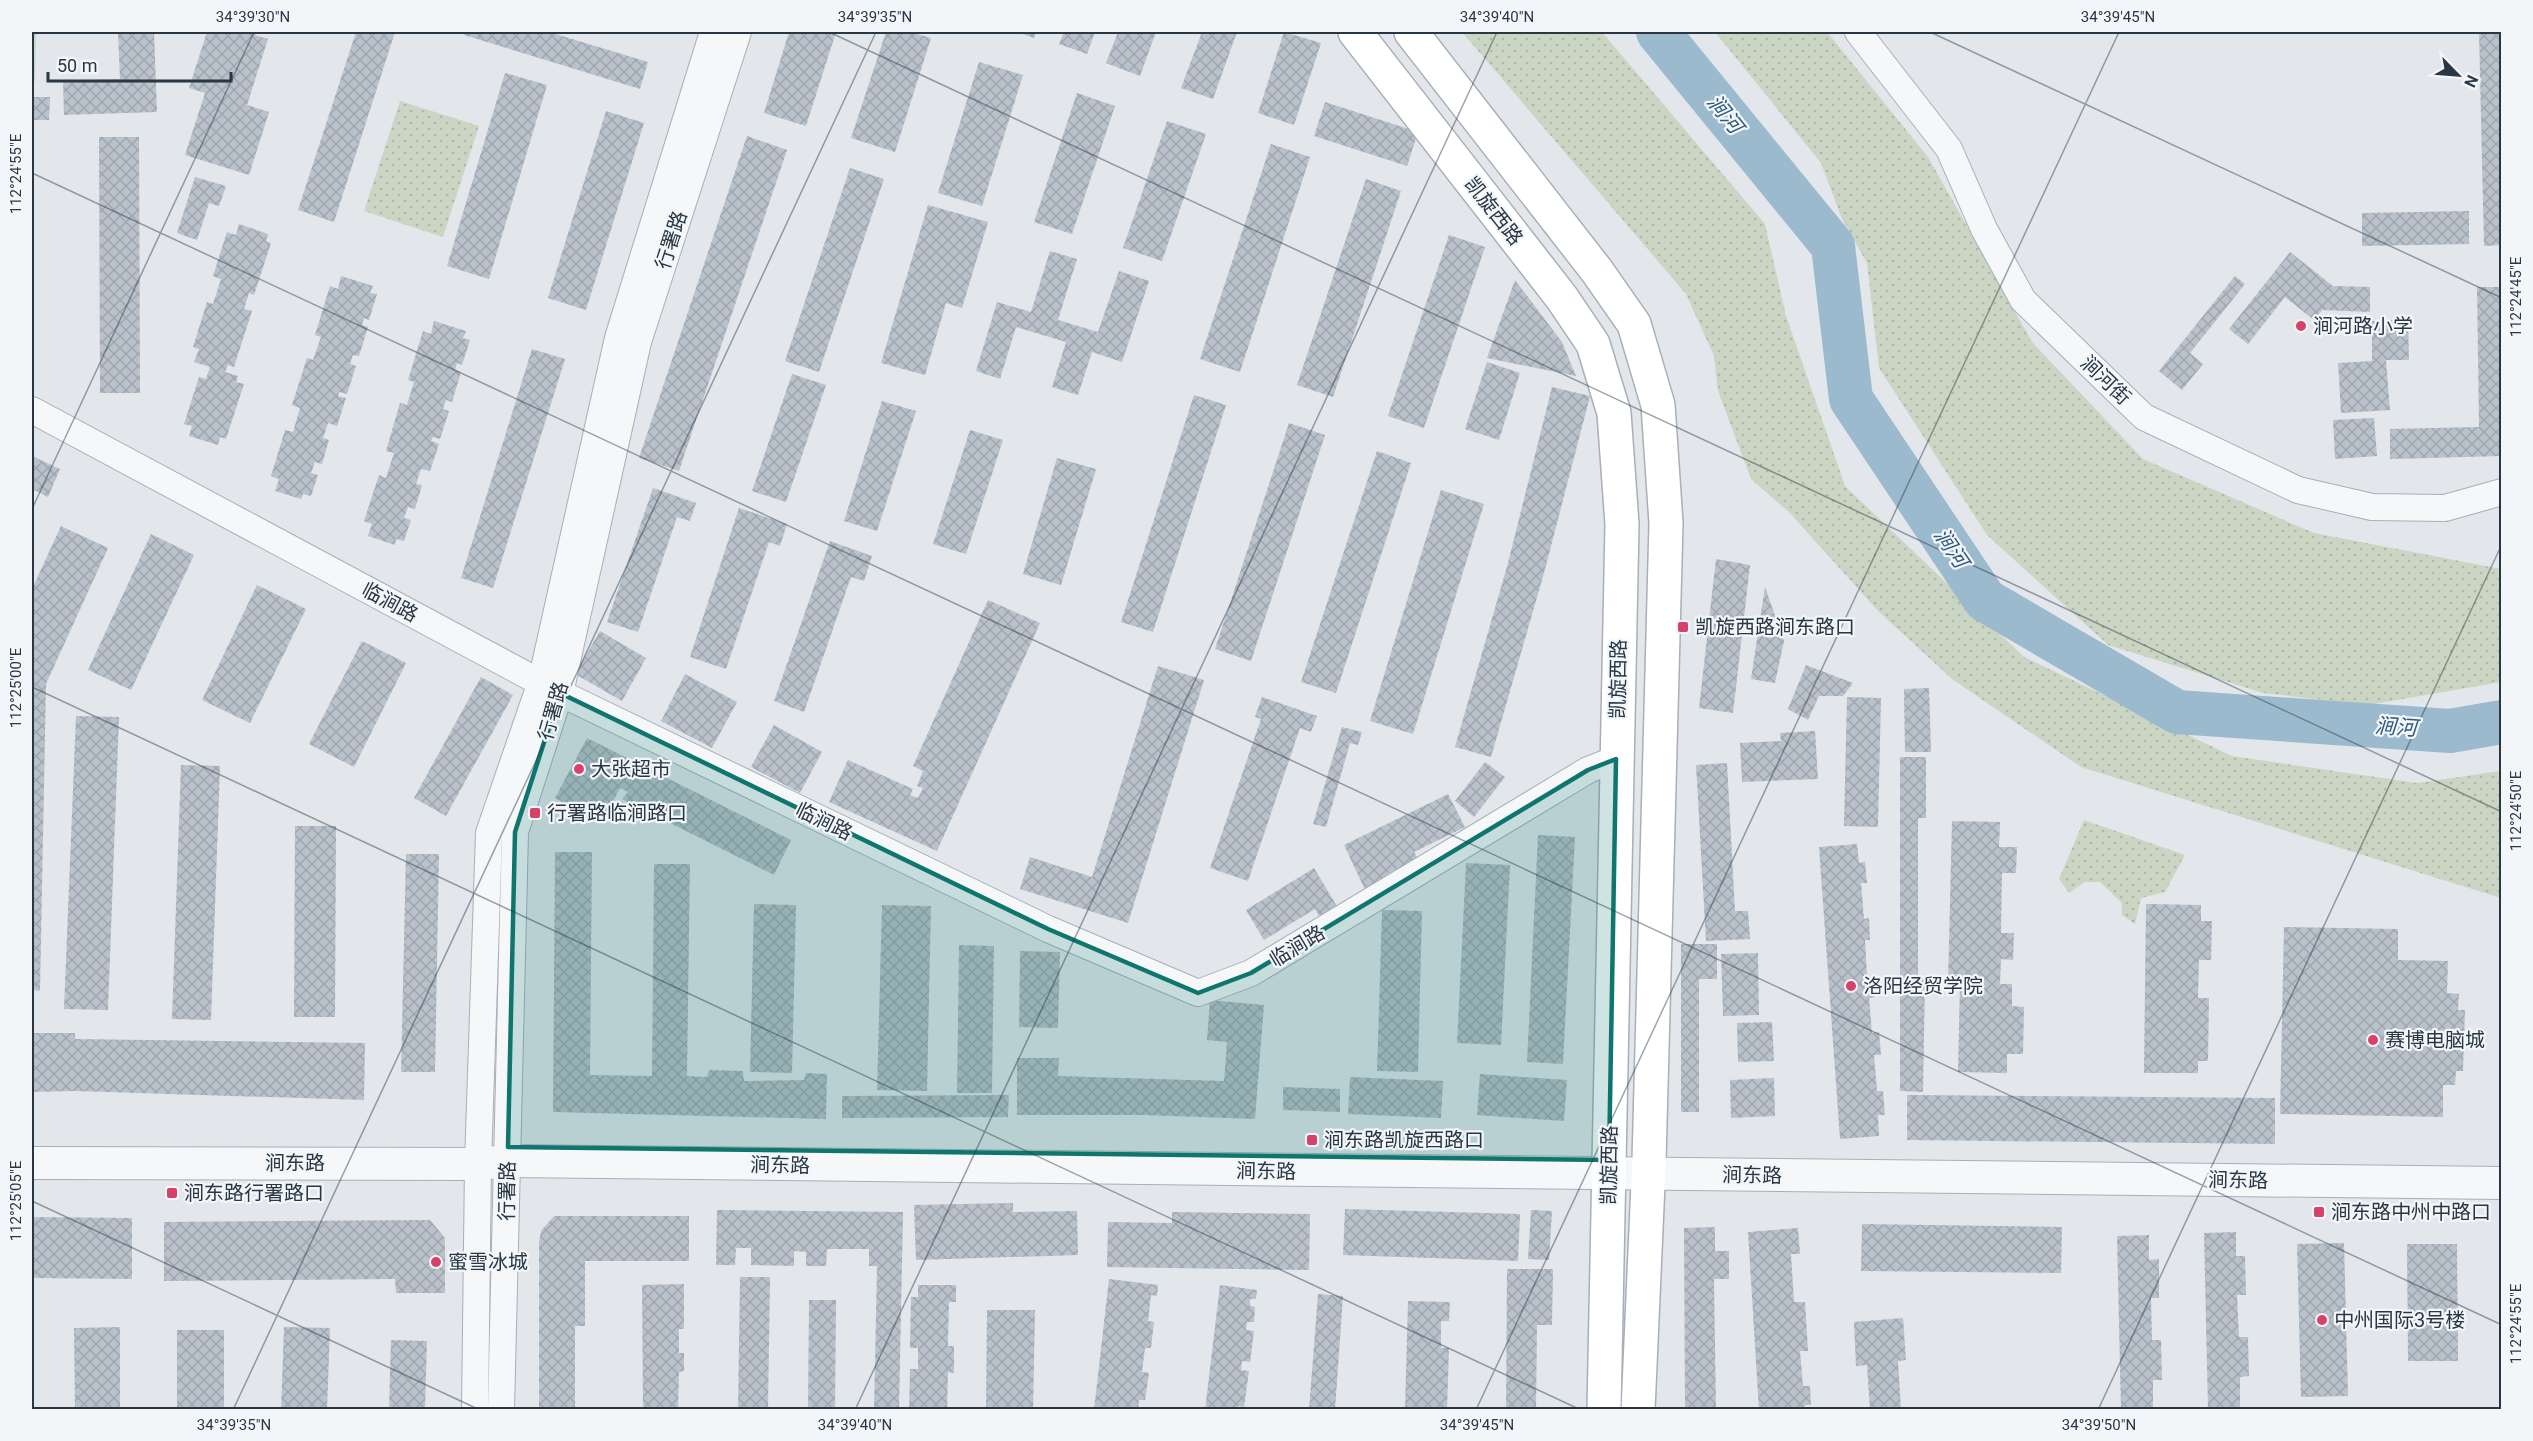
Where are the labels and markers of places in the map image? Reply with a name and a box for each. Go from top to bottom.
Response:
place label: 涧河路小学 [2313,314,2413,338]
marker: 涧河路小学 [2294,319,2308,333]
place label: 凯旋西路涧东路口 [1695,615,1855,639]
marker: 凯旋西路涧东路口 [1676,620,1690,634]
place label: 大张超市 [591,757,671,781]
marker: 大张超市 [572,762,586,776]
place label: 行署路临涧路口 [547,801,687,825]
marker: 行署路临涧路口 [528,806,542,820]
place label: 洛阳经贸学院 [1863,974,1983,998]
marker: 洛阳经贸学院 [1844,979,1858,993]
place label: 赛博电脑城 [2385,1028,2485,1052]
marker: 赛博电脑城 [2366,1033,2380,1047]
place label: 涧东路凯旋西路口 [1324,1128,1484,1152]
marker: 涧东路凯旋西路口 [1305,1133,1319,1147]
place label: 涧东路行署路口 [184,1181,324,1205]
marker: 涧东路行署路口 [165,1186,179,1200]
place label: 涧东路中州中路口 [2331,1200,2491,1224]
marker: 涧东路中州中路口 [2312,1205,2326,1219]
place label: 蜜雪冰城 [448,1250,528,1274]
marker: 蜜雪冰城 [429,1255,443,1269]
place label: 中州国际3号楼 [2334,1308,2465,1332]
marker: 中州国际3号楼 [2315,1313,2329,1327]

